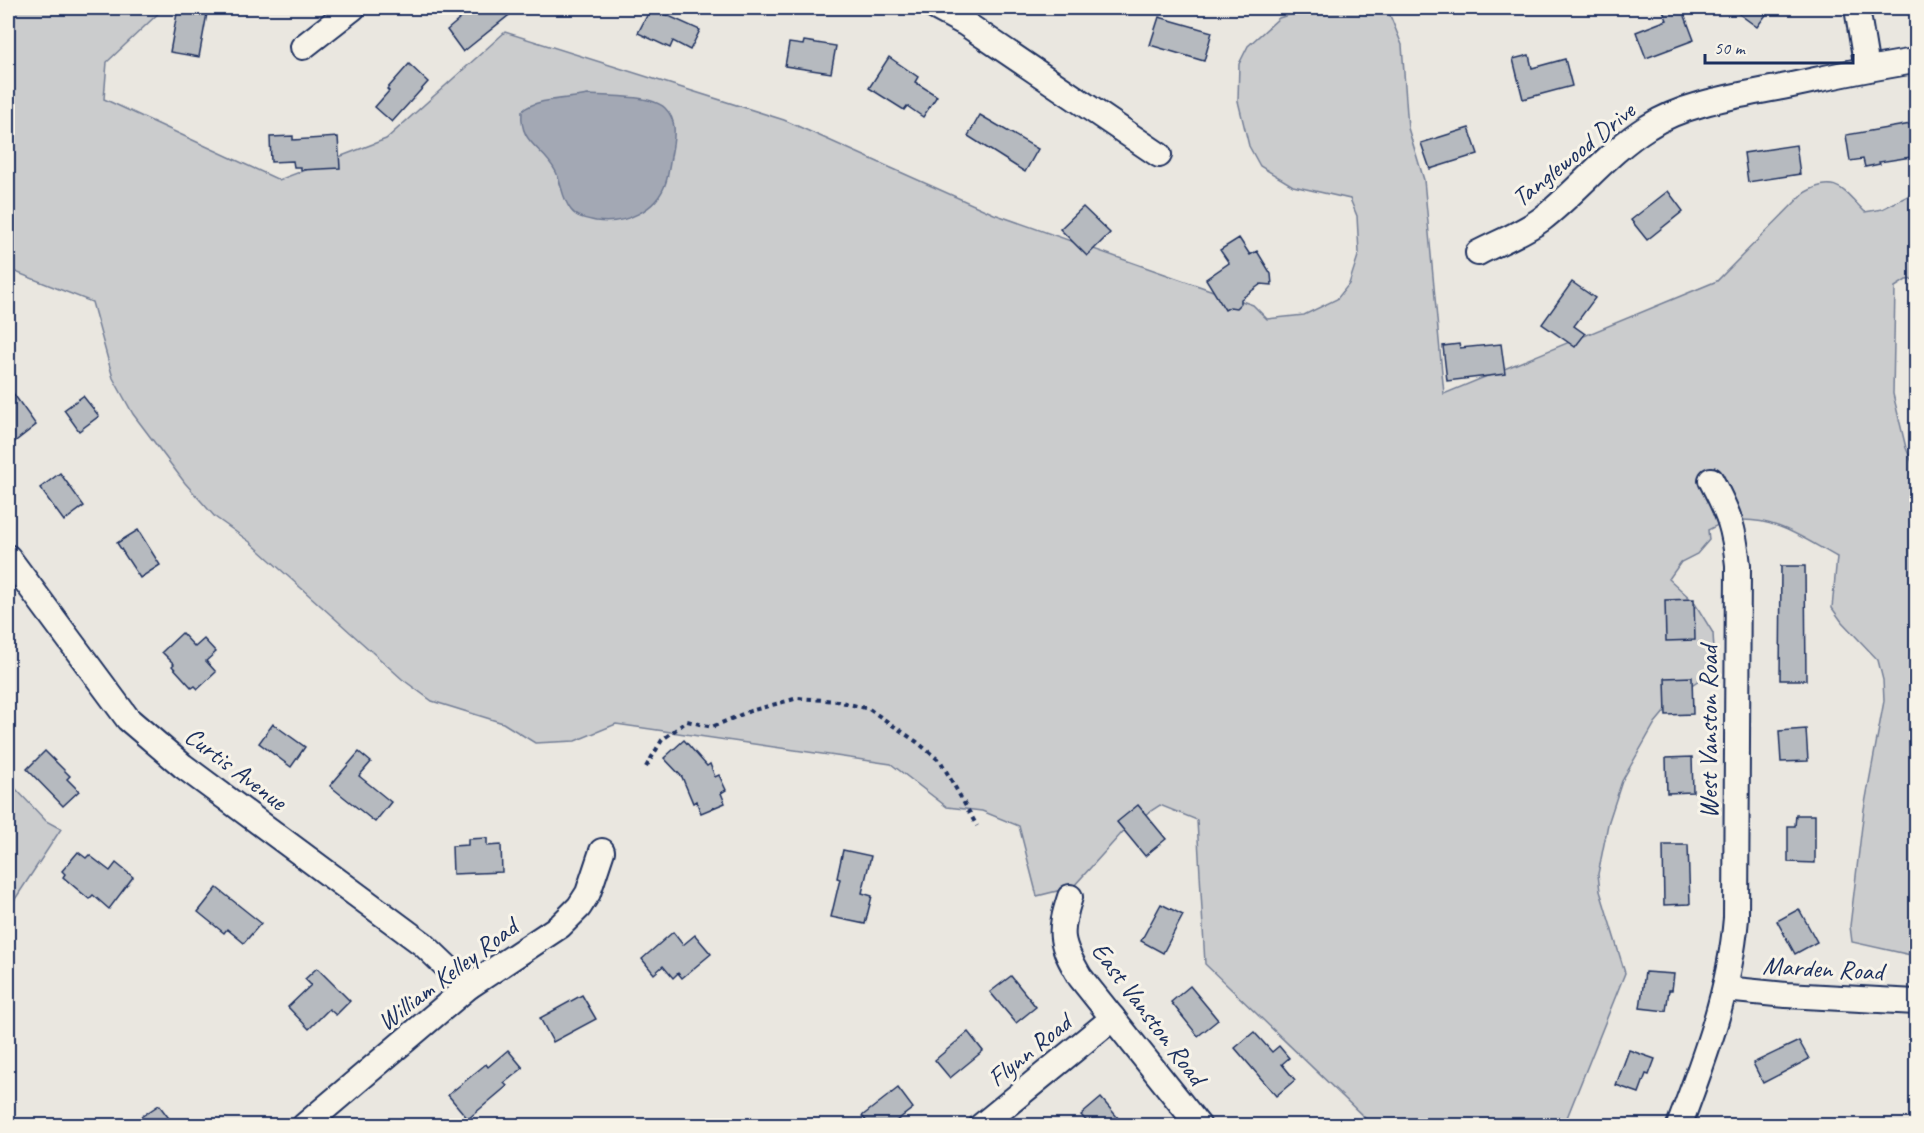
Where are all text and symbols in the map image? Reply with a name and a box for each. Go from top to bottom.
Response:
scale bar [1705,27,1854,65]
text: 50 m [1714,37,1747,59]
street label: Tanglewood Drive [1505,94,1643,214]
street label: West Vanston Road [1692,642,1725,819]
street label: Curtis Avenue [178,719,295,818]
street label: William Kelley Road [371,909,527,1038]
street label: East Vanston Road [1084,935,1215,1094]
street label: Marden Road [1762,949,1888,988]
street label: Flynn Road [981,1004,1081,1094]

